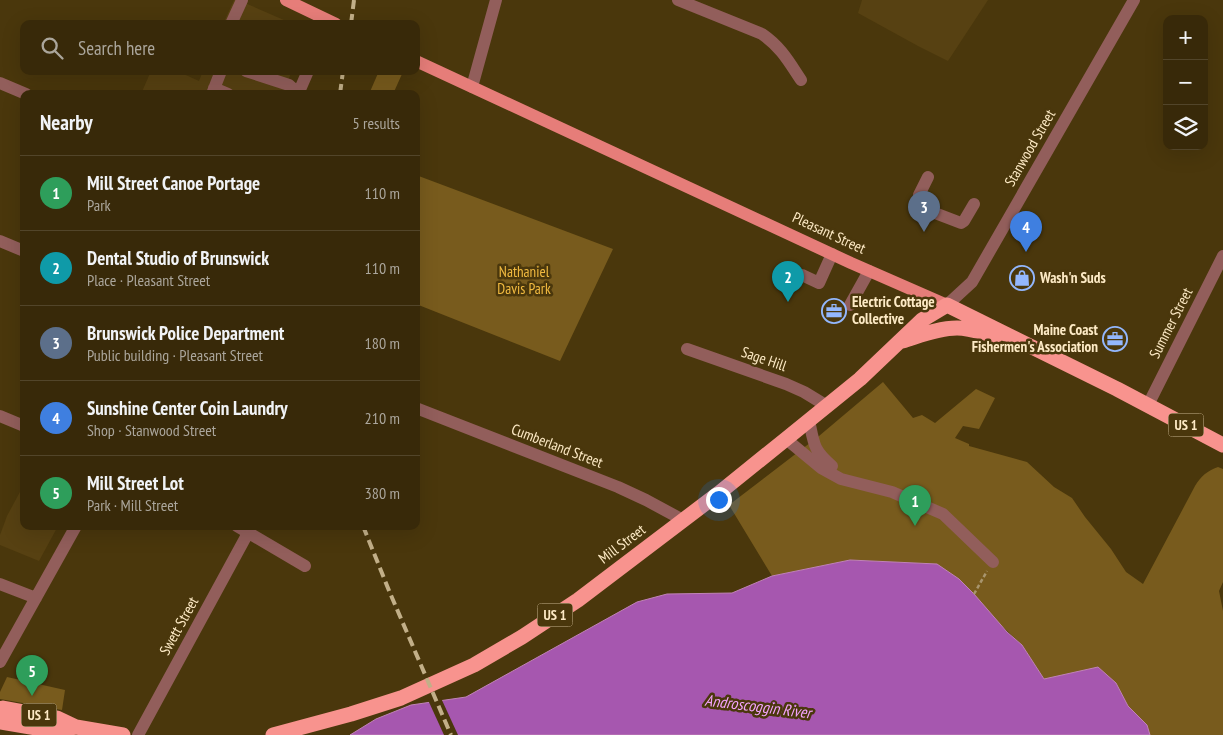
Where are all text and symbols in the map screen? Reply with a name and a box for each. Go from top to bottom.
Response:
map controls [1163,15,1208,150]
button: + [1163,15,1208,60]
search box [20,20,420,75]
icon: search [38,34,66,62]
text: Search here [78,36,155,60]
button: − [1163,60,1208,105]
button: layers [1163,105,1208,150]
street label: Stanwood Street [1000,106,1059,190]
text: Nearby [40,109,93,136]
text: 5 results [353,113,400,133]
text: Mill Street Canoe Portage [87,171,260,195]
text: 1 [52,183,60,203]
text: 110 m [365,183,400,203]
pin: 3 [908,191,940,232]
text: Park [87,195,111,215]
street label: Pleasant Street [790,207,869,258]
pin: 4 [1010,211,1042,252]
text: Dental Studio of Brunswick [87,246,269,270]
text: 2 [52,258,60,278]
text: 110 m [365,258,400,278]
pin: 2 [772,261,804,302]
park label: Nathaniel Davis Park [497,262,551,298]
shop icon: Wash'n Suds [1009,265,1035,291]
place label: Wash'n Suds [1039,268,1106,287]
text: Place · Pleasant Street [87,270,210,290]
street label: Summer Street [1145,284,1196,361]
place label: Electric Cottage Collective [852,292,935,328]
office icon: Electric Cottage Collective [821,298,847,324]
place label: Maine Coast Fishermen's Association [972,320,1099,356]
text: Brunswick Police Department [87,321,284,345]
office icon: Maine Coast Fishermen's Association [1102,326,1128,352]
text: 3 [52,333,60,353]
text: 180 m [365,333,400,353]
street label: Sage Hill [739,342,790,375]
text: Public building · Pleasant Street [87,345,263,365]
text: Sunshine Center Coin Laundry [87,396,288,420]
text: 4 [52,408,60,428]
text: 210 m [365,408,400,428]
road number: US 1 [1168,414,1204,436]
street label: Cumberland Street [509,419,606,472]
text: Shop · Stanwood Street [87,420,216,440]
text: Mill Street Lot [87,471,184,495]
text: 5 [52,483,60,503]
text: 380 m [365,483,400,503]
pin: 1 [899,485,931,526]
your location [706,487,732,513]
text: Park · Mill Street [87,495,178,515]
street label: Mill Street [594,520,649,567]
street label: Swett Street [155,593,202,658]
road number: US 1 [538,604,572,626]
pin: 5 [16,655,48,696]
water label: Androscoggin River [704,690,815,723]
road number: US 1 [22,704,56,726]

